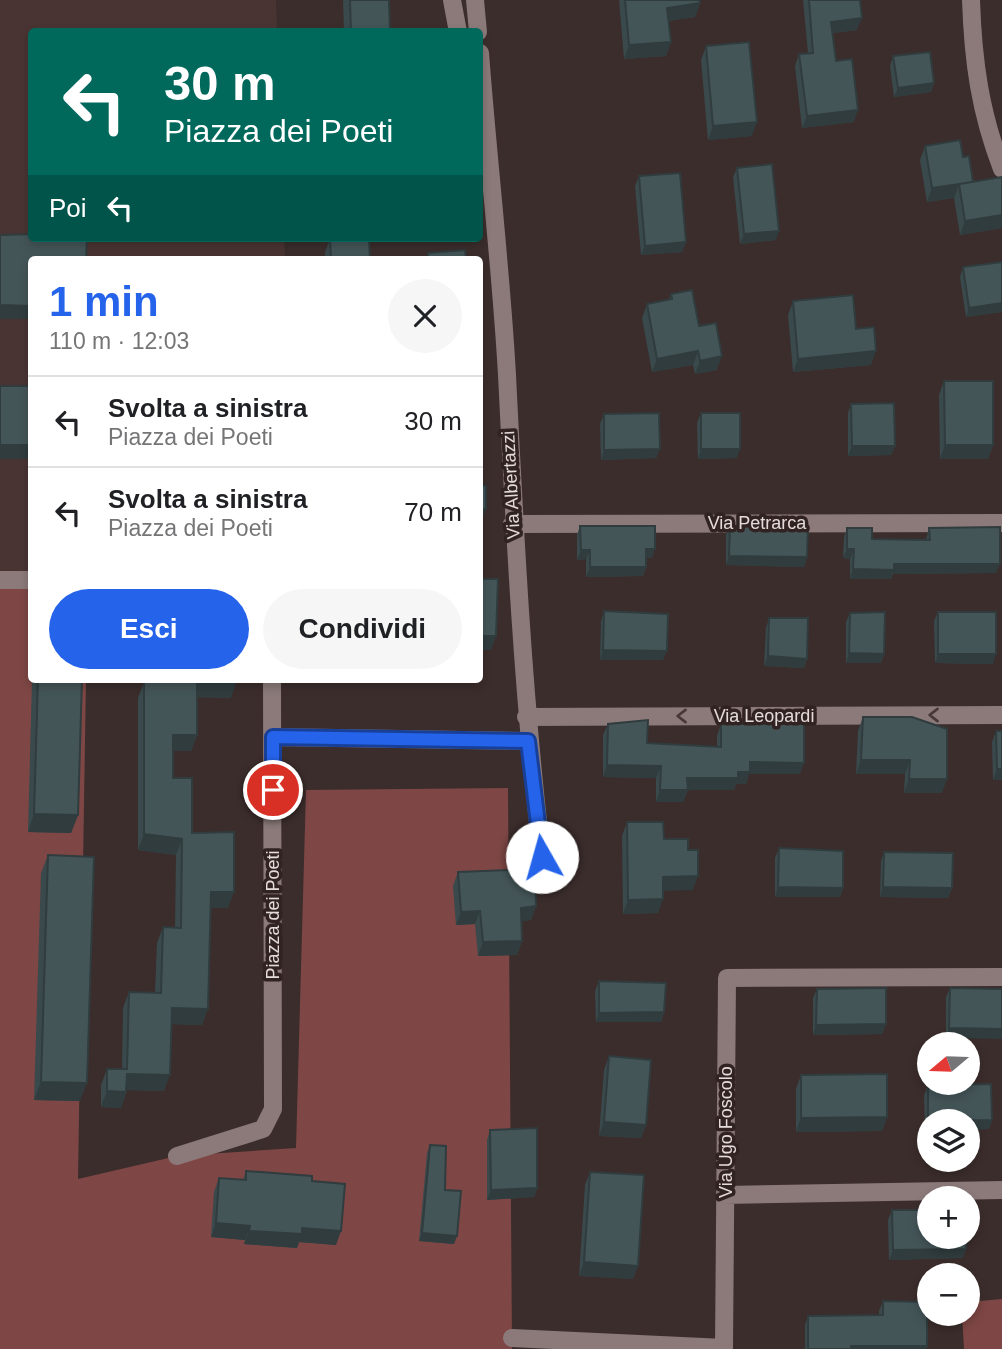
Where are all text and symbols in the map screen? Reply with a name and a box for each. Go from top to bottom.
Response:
icon: left [49,56,140,147]
text: 30 m [164,56,276,110]
text: Piazza dei Poeti [164,113,393,149]
icon: left [101,189,139,227]
text: Poi [49,193,87,223]
text: 1 min [49,278,159,325]
button: close [388,279,462,353]
text: 110 m · 12:03 [49,328,189,354]
text: Svolta a sinistra [108,393,307,423]
icon: left [49,403,87,441]
text: 30 m [404,406,462,436]
text: Piazza dei Poeti [108,424,273,450]
street label: Via Albertazzi [498,430,524,540]
text: Svolta a sinistra [108,484,307,514]
icon: left [49,494,87,532]
text: 70 m [404,497,462,527]
street label: Via Petrarca [708,513,807,533]
text: Piazza dei Poeti [108,515,273,541]
button: Esci [49,589,249,669]
button: Condividi [263,589,462,669]
street label: Via Leopardi [714,706,814,726]
one-way arrow [928,707,939,723]
one-way arrow [676,708,687,724]
pin [243,760,303,820]
icon: arrive [254,771,292,809]
position arrow [505,820,579,894]
street label: Piazza dei Poeti [263,850,283,980]
north arrow [917,1032,980,1096]
map controls [917,1032,980,1326]
street label: Via Ugo Foscolo [716,1066,736,1198]
button: layers [917,1109,980,1172]
button: + [917,1186,980,1249]
button: − [917,1263,980,1326]

